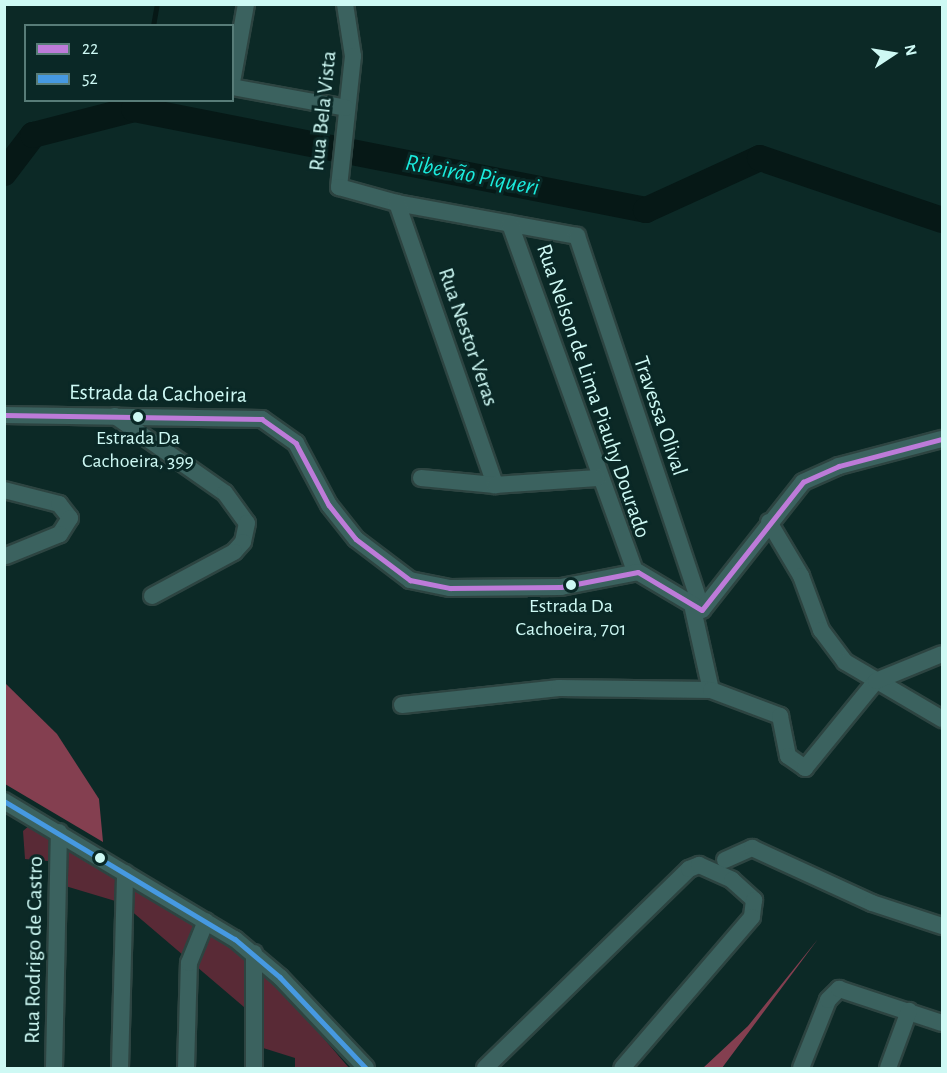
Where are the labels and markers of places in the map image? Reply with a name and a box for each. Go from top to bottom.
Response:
marker: Estrada Da Cachoeira, 399 [132,411,144,423]
place label: Estrada Da Cachoeira, 399 [82,426,194,473]
marker: Estrada Da Cachoeira, 701 [565,579,577,591]
place label: Estrada Da Cachoeira, 701 [516,594,626,641]
unlabelled marker [94,852,106,864]

